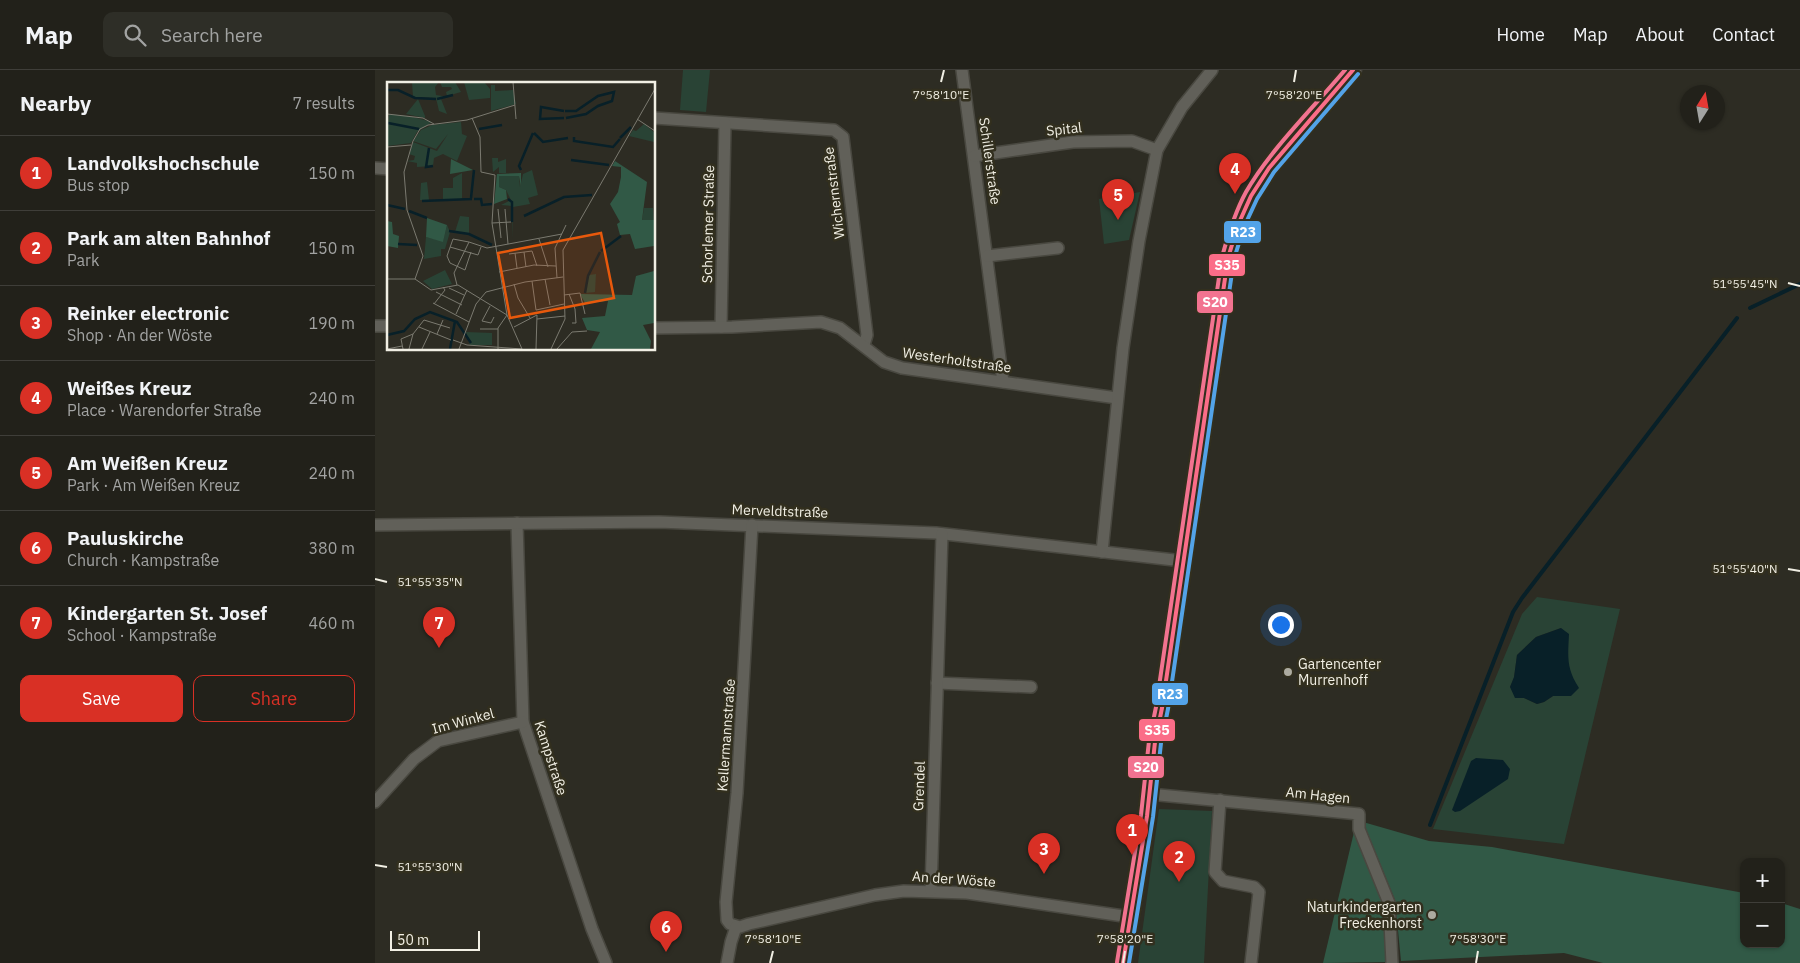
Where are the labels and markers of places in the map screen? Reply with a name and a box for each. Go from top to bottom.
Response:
pin: 4 [1219,153,1251,194]
pin: 5 [1102,179,1134,220]
pin: 7 [423,607,455,648]
place label: Gartencenter Murrenhoff [1298,655,1381,689]
marker: Gartencenter Murrenhoff [1282,666,1294,678]
pin: 1 [1116,814,1148,855]
pin: 3 [1028,833,1060,874]
pin: 2 [1163,841,1195,882]
place label: Naturkindergarten Freckenhorst [1307,898,1422,932]
marker: Naturkindergarten Freckenhorst [1426,909,1438,921]
pin: 6 [650,911,682,952]

